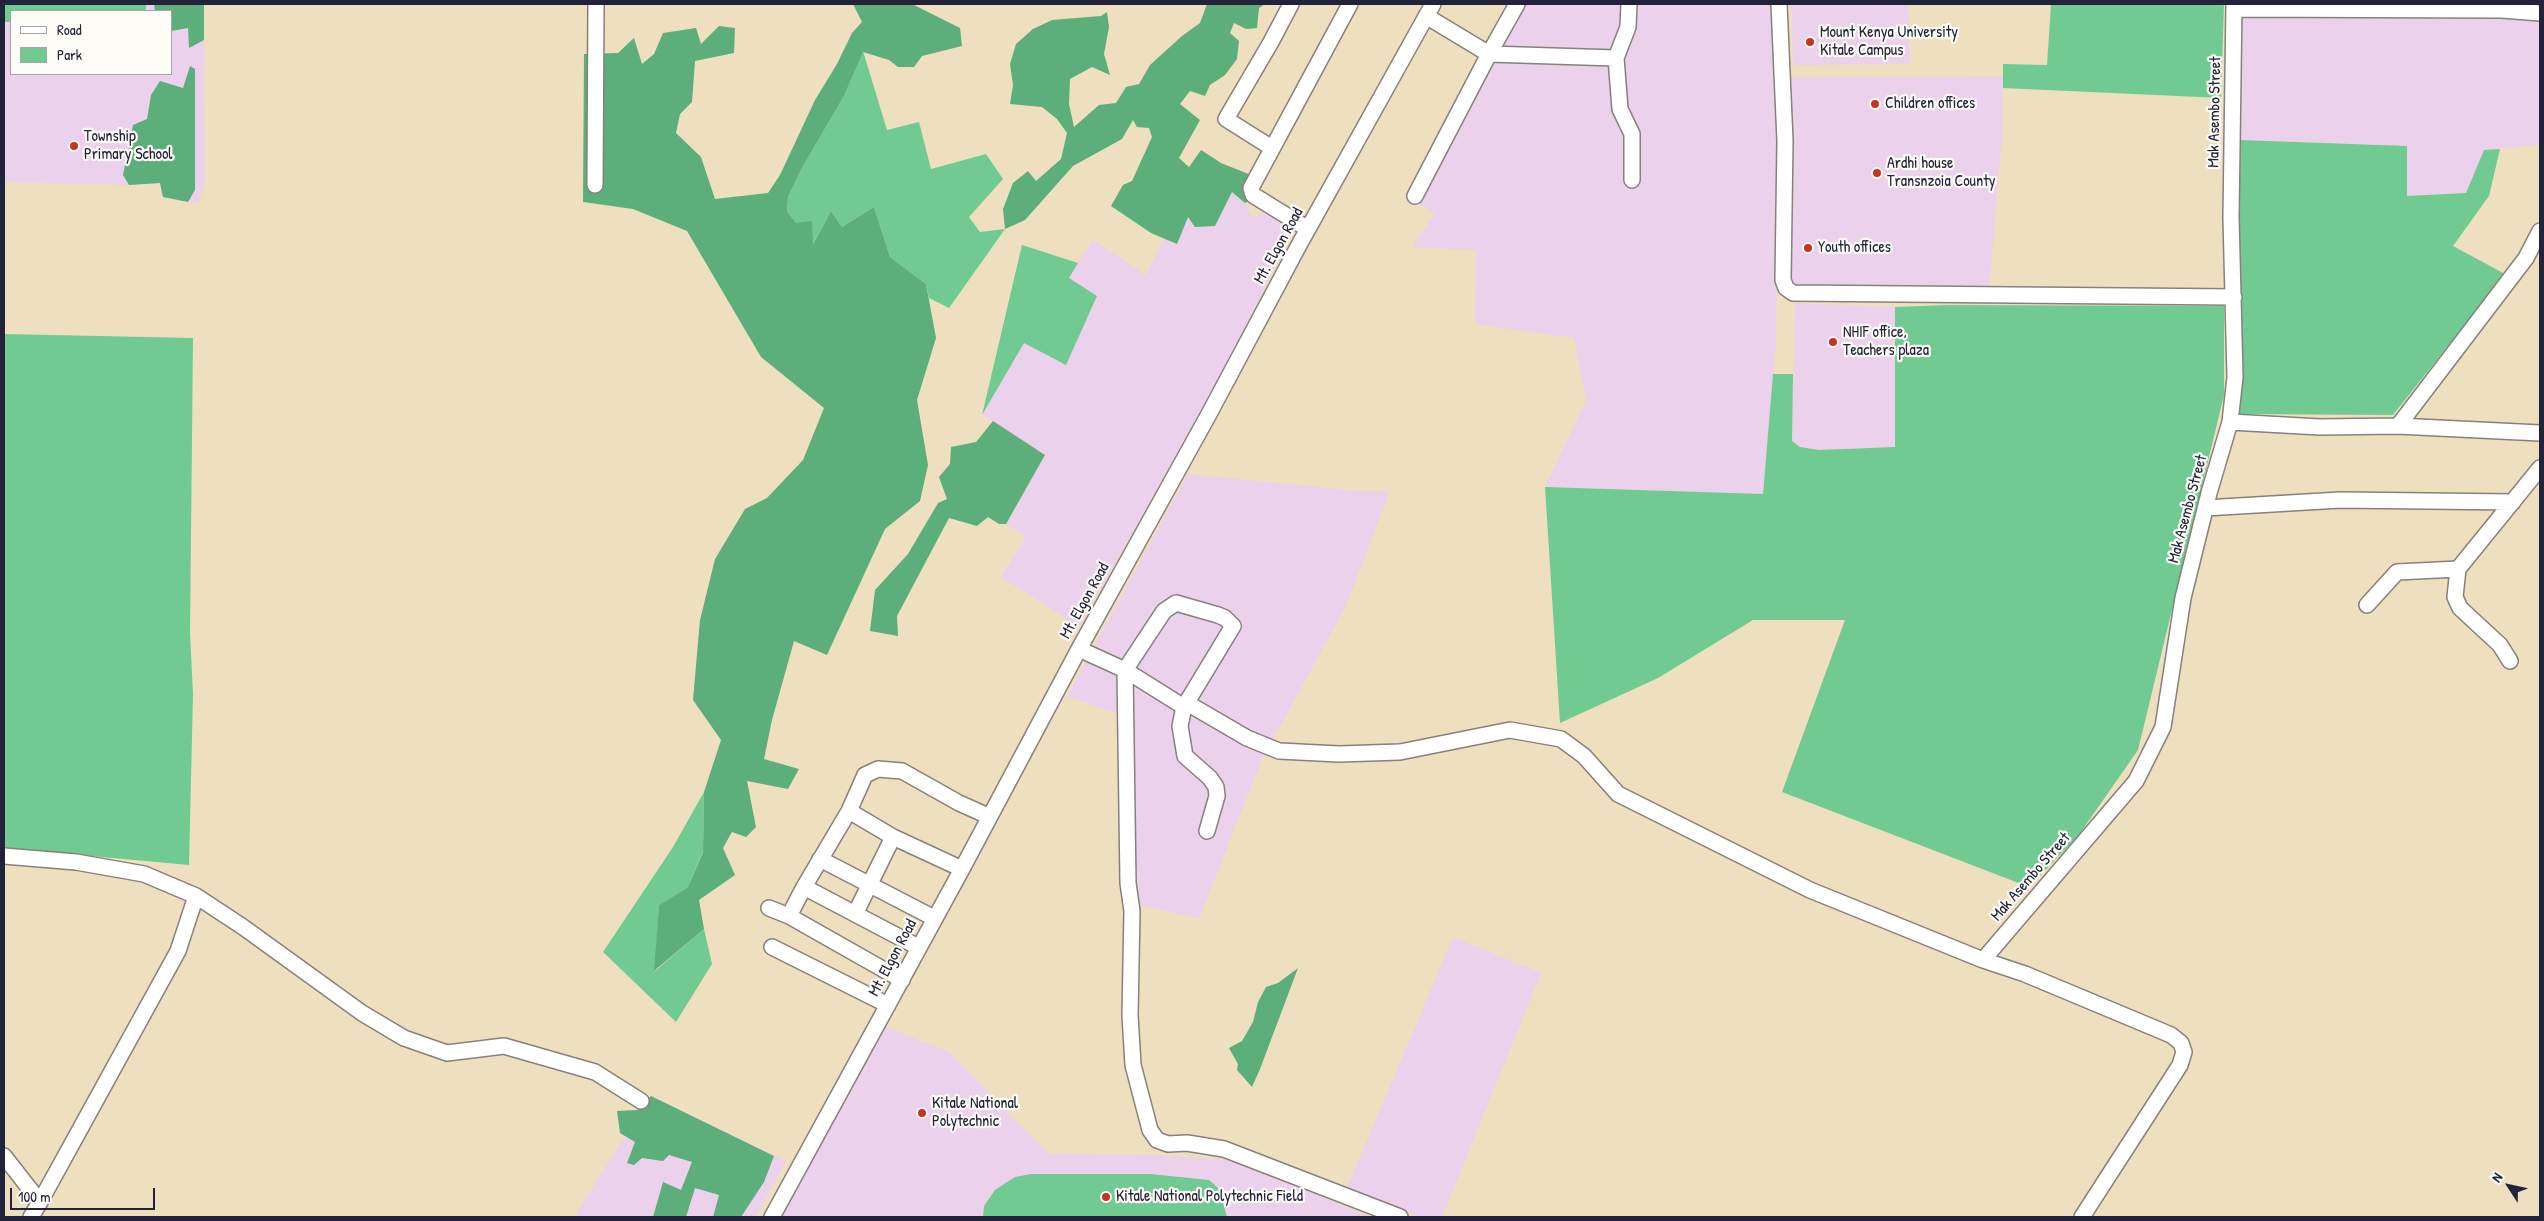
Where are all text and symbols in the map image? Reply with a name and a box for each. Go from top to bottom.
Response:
legend [10,10,172,75]
text: Road [57,19,82,40]
place label: Mount Kenya University Kitale Campus [1820,23,1958,61]
marker: Mount Kenya University Kitale Campus [1804,36,1816,48]
text: Park [57,44,82,65]
street label: Mak Asembo Street [2204,56,2226,168]
place label: Children offices [1885,94,1975,114]
marker: Children offices [1869,98,1881,110]
place label: Township Primary School [84,127,173,165]
marker: Township Primary School [68,140,80,152]
place label: Ardhi house Transnzoia County [1887,154,1995,192]
marker: Ardhi house Transnzoia County [1871,167,1883,179]
street label: Mt. Elgon Road [1250,205,1308,287]
place label: Youth offices [1818,238,1891,258]
marker: Youth offices [1802,242,1814,254]
place label: NHIF office, Teachers plaza [1843,323,1929,361]
marker: NHIF office, Teachers plaza [1827,336,1839,348]
street label: Mak Asembo Street [2164,453,2212,565]
street label: Mt. Elgon Road [1056,560,1114,642]
street label: Mak Asembo Street [1987,829,2075,925]
street label: Mt. Elgon Road [865,916,921,1000]
place label: Kitale National Polytechnic [932,1094,1018,1132]
marker: Kitale National Polytechnic [916,1107,928,1119]
north arrow [2484,1161,2534,1211]
text: N [2486,1169,2506,1186]
scale bar [12,1178,158,1210]
text: 100 m [18,1186,51,1207]
place label: Kitale National Polytechnic Field [1116,1187,1303,1207]
marker: Kitale National Polytechnic Field [1100,1191,1112,1203]

